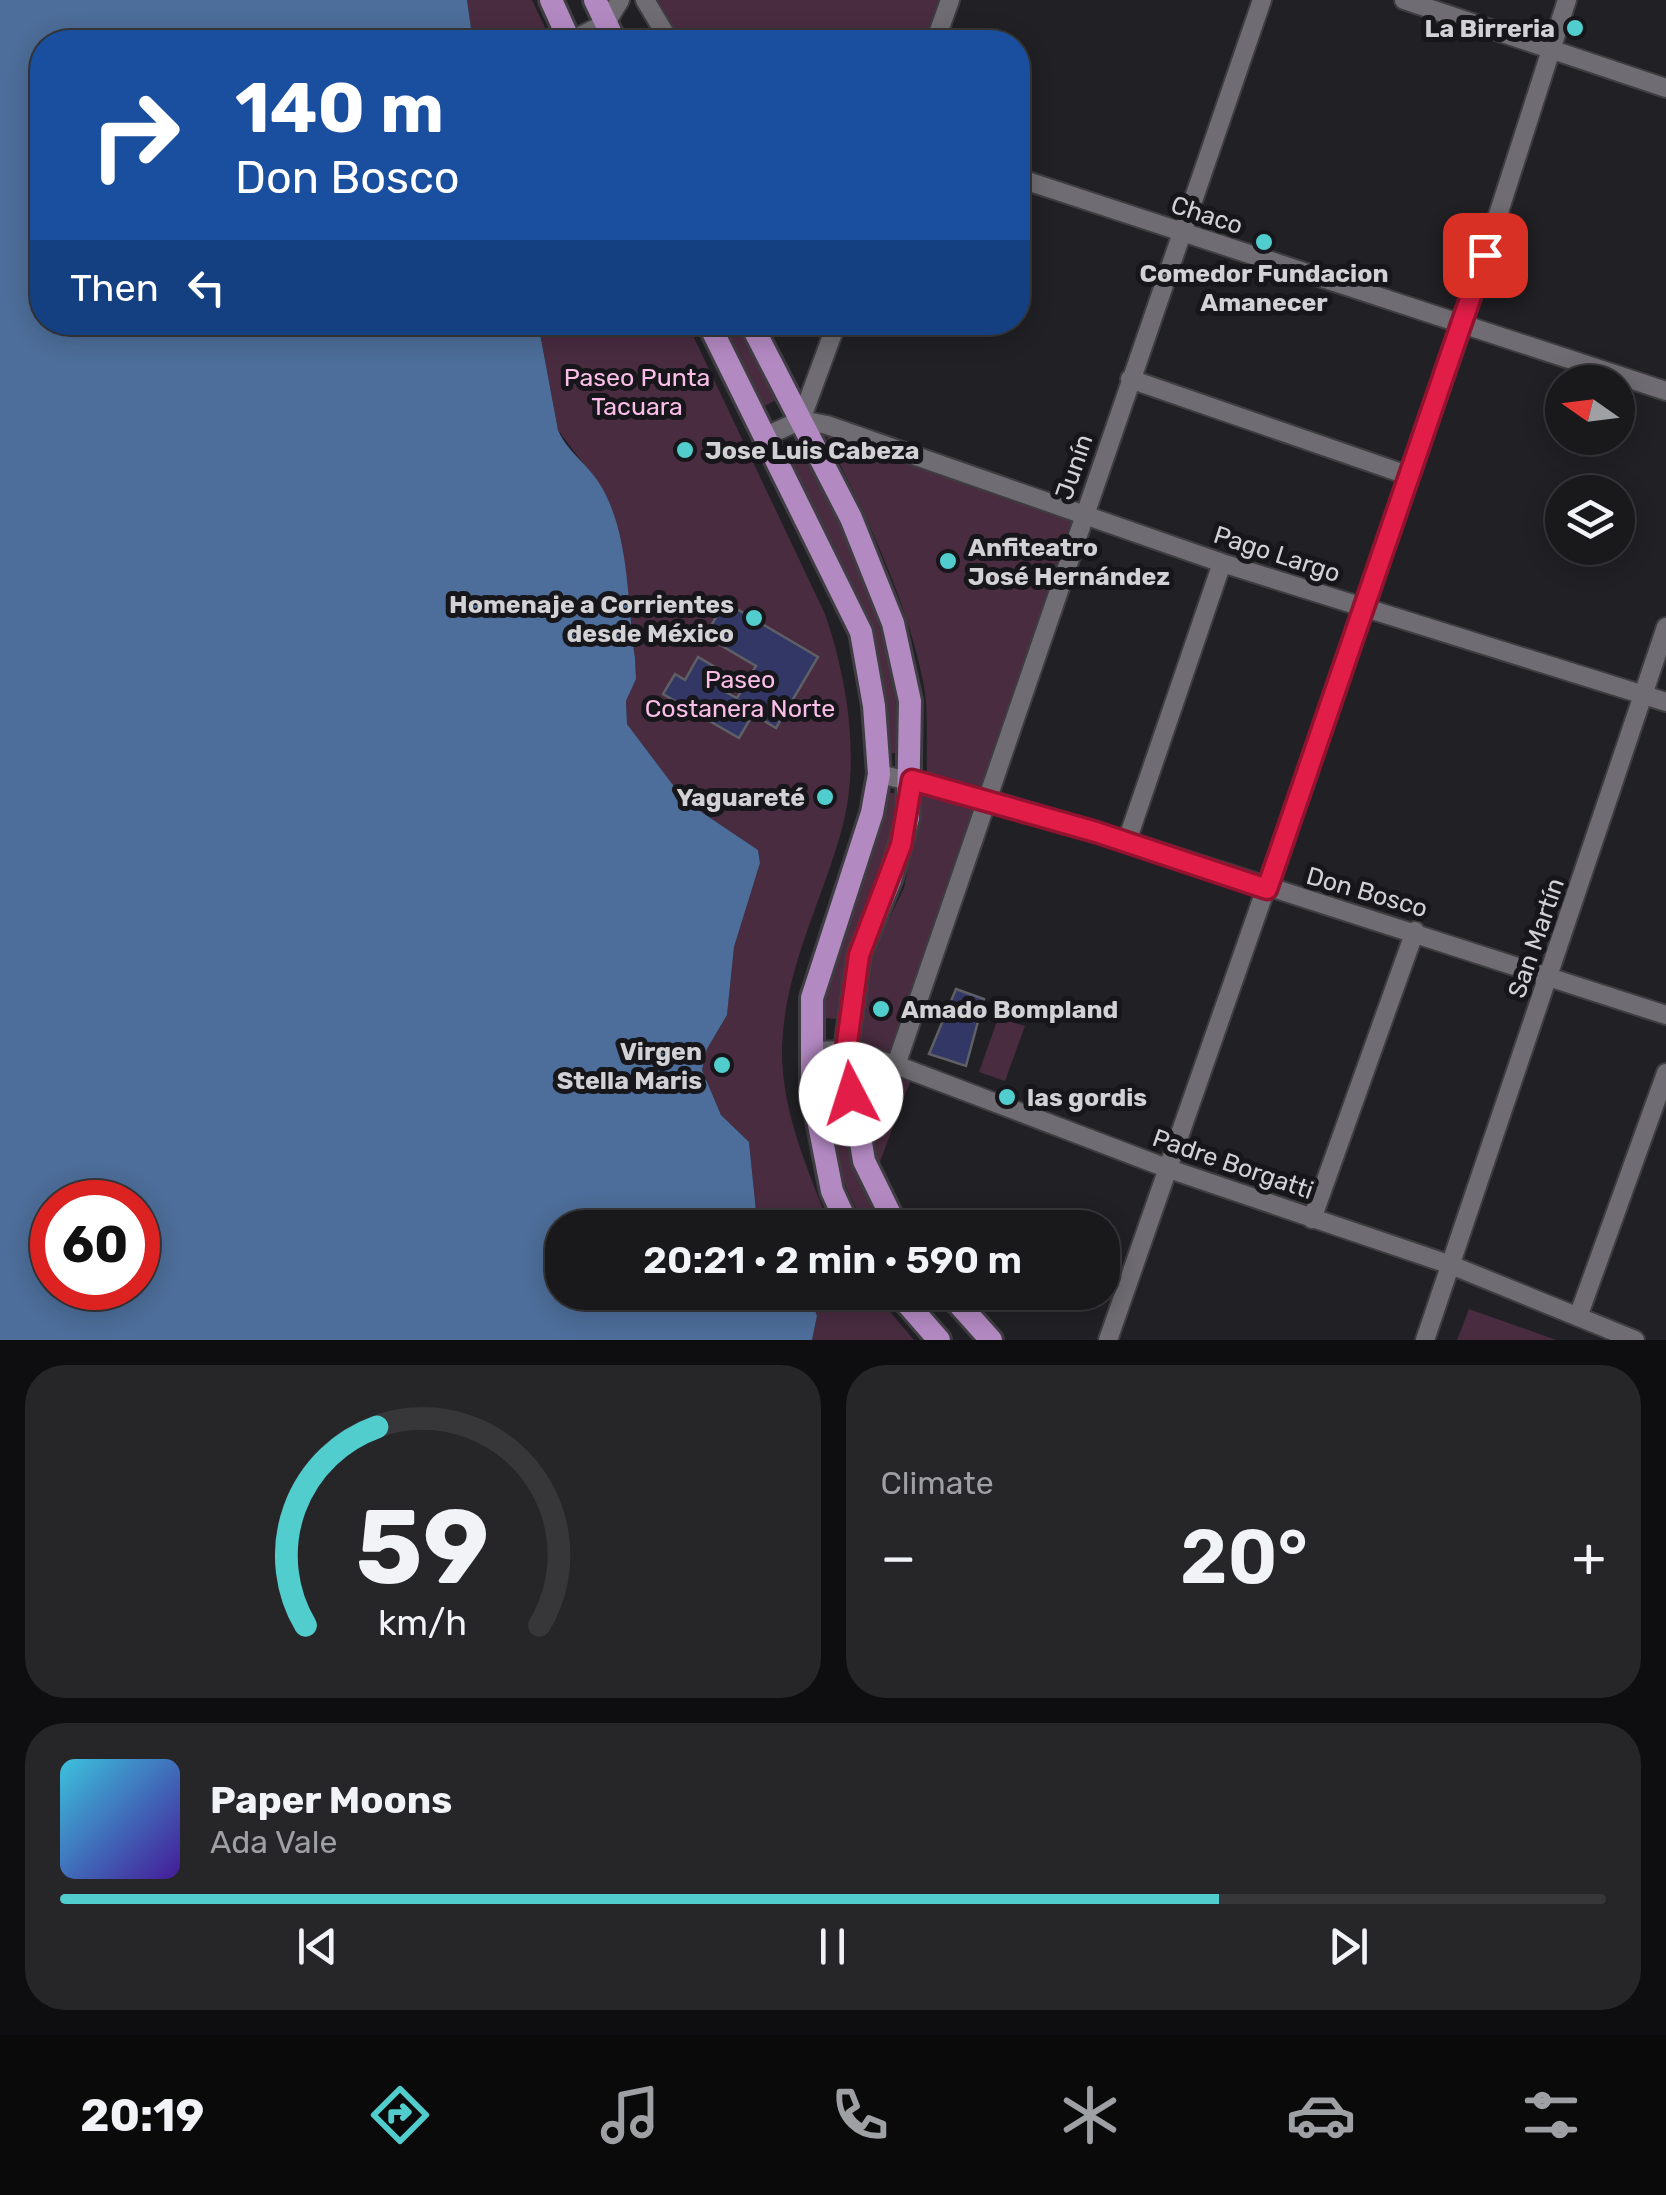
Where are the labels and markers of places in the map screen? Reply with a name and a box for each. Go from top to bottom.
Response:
place label: La Birreria [1425,14,1555,43]
marker: La Birreria [1564,17,1586,39]
pin [1443,213,1528,298]
marker: Comedor Fundacion Amanecer [1253,231,1275,253]
place label: Comedor Fundacion Amanecer [1139,259,1389,317]
place label: Jose Luis Cabeza [705,436,920,465]
marker: Jose Luis Cabeza [674,439,696,461]
place label: Anfiteatro José Hernández [968,533,1170,591]
marker: Anfiteatro José Hernández [937,550,959,572]
place label: Homenaje a Corrientes desde México [449,590,734,648]
marker: Homenaje a Corrientes desde México [743,607,765,629]
place label: Yaguareté [677,783,805,812]
marker: Yaguareté [814,786,836,808]
place label: Amado Bompland [901,995,1118,1024]
marker: Amado Bompland [870,998,892,1020]
place label: Virgen Stella Maris [557,1037,702,1095]
marker: Virgen Stella Maris [711,1054,733,1076]
place label: las gordis [1027,1083,1147,1112]
marker: las gordis [996,1086,1018,1108]

